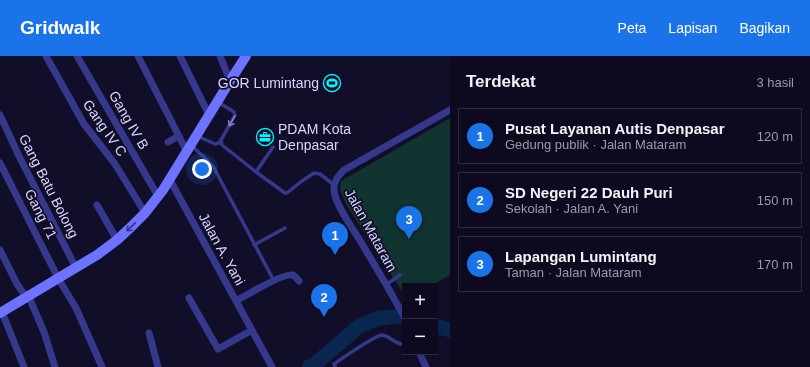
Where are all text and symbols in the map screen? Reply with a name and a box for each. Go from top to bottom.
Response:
text: Gridwalk [20,17,100,38]
text: Peta [618,20,646,36]
text: Lapisan [668,20,717,36]
text: Bagikan [739,20,790,36]
text: Terdekat [466,72,536,91]
sports icon: GOR Lumintang [322,73,342,93]
place label: GOR Lumintang [218,75,319,91]
text: 3 hasil [756,75,794,90]
street label: Gang IV B [106,88,152,152]
street label: Gang IV C [80,97,130,159]
one-way arrow [227,115,235,127]
text: Pusat Layanan Autis Denpasar [505,120,725,137]
place label: PDAM Kota Denpasar [278,121,351,153]
office icon: PDAM Kota Denpasar [255,127,275,147]
text: 1 [476,129,484,144]
text: 120 m [757,129,793,144]
street label: Gang Batu Bolong [16,131,82,241]
text: Gedung publik · Jalan Mataram [505,137,686,152]
your location [192,159,212,179]
text: SD Negeri 22 Dauh Puri [505,184,673,201]
street label: Gang 71 [22,186,60,242]
street label: Jalan Mataram [342,186,400,274]
text: 2 [476,193,484,208]
text: 150 m [757,193,793,208]
text: Sekolah · Jalan A. Yani [505,201,638,216]
pin: 3 [396,206,422,239]
street label: Jalan A. Yani [196,210,248,288]
one-way arrow [126,222,136,232]
pin: 1 [322,222,348,255]
text: Lapangan Lumintang [505,248,657,265]
text: 3 [476,257,484,272]
text: 170 m [757,257,793,272]
text: Taman · Jalan Mataram [505,265,642,280]
map controls [402,283,438,355]
button: + [402,283,438,319]
pin: 2 [311,284,337,317]
button: − [402,319,438,355]

